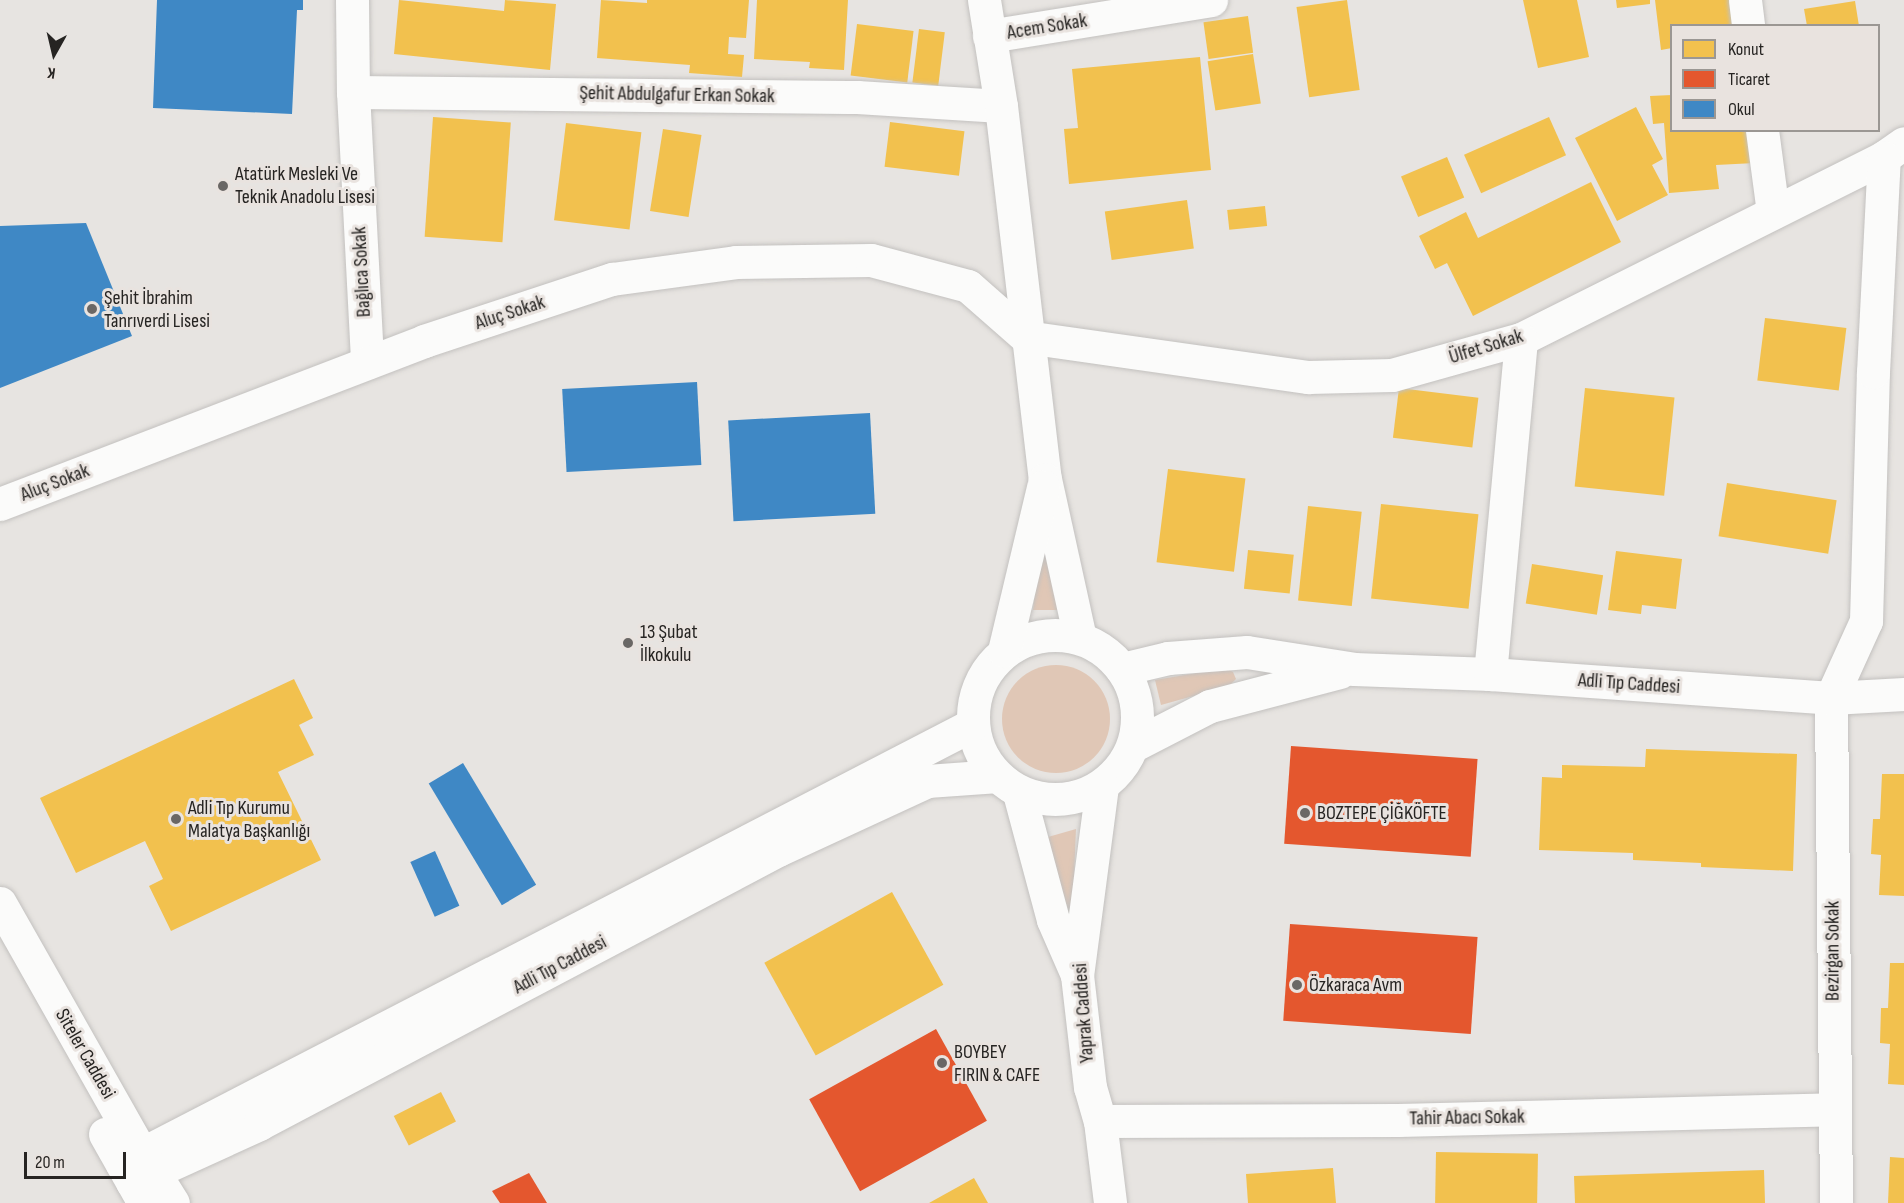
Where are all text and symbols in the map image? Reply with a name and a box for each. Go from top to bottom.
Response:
street label: Acem Sokak [1005,9,1089,45]
north arrow [24,24,84,84]
legend [1670,24,1880,132]
text: Konut [1728,39,1764,60]
text: K [46,62,57,82]
text: Ticaret [1728,69,1770,90]
street label: Şehit Abdulgafur Erkan Sokak [579,81,775,109]
text: Okul [1728,99,1755,120]
place label: Atatürk Mesleki Ve Teknik Anadolu Lisesi [235,162,375,209]
marker: Atatürk Mesleki Ve Teknik Anadolu Lisesi [216,179,230,193]
street label: Bağlıca Sokak [348,226,376,318]
place label: Şehit İbrahim Tanrıverdi Lisesi [104,286,210,333]
street label: Aluç Sokak [472,290,548,336]
marker: Şehit İbrahim Tanrıverdi Lisesi [85,302,99,316]
street label: Ülfet Sokak [1446,324,1526,370]
street label: Aluç Sokak [17,459,93,507]
place label: 13 Şubat İlkokulu [640,620,698,667]
marker: 13 Şubat İlkokulu [621,636,635,650]
street label: Adli Tıp Caddesi [1577,668,1681,700]
place label: Adli Tıp Kurumu Malatya Başkanlığı [188,796,310,843]
place label: BOZTEPE ÇİĞKÖFTE [1317,801,1447,825]
marker: BOZTEPE ÇİĞKÖFTE [1298,806,1312,820]
marker: Adli Tıp Kurumu Malatya Başkanlığı [169,812,183,826]
street label: Bezirgan Sokak [1821,901,1845,1001]
street label: Adli Tıp Caddesi [509,930,611,1000]
street label: Yaprak Caddesi [1069,962,1099,1064]
place label: Özkaraca Avm [1309,973,1402,997]
marker: Özkaraca Avm [1290,978,1304,992]
street label: Siteler Caddesi [50,1005,120,1103]
place label: BOYBEY FIRIN & CAFE [954,1040,1040,1087]
marker: BOYBEY FIRIN & CAFE [935,1056,949,1070]
street label: Tahir Abacı Sokak [1409,1105,1525,1131]
scale bar [27,1140,129,1178]
text: 20 m [35,1152,65,1173]

